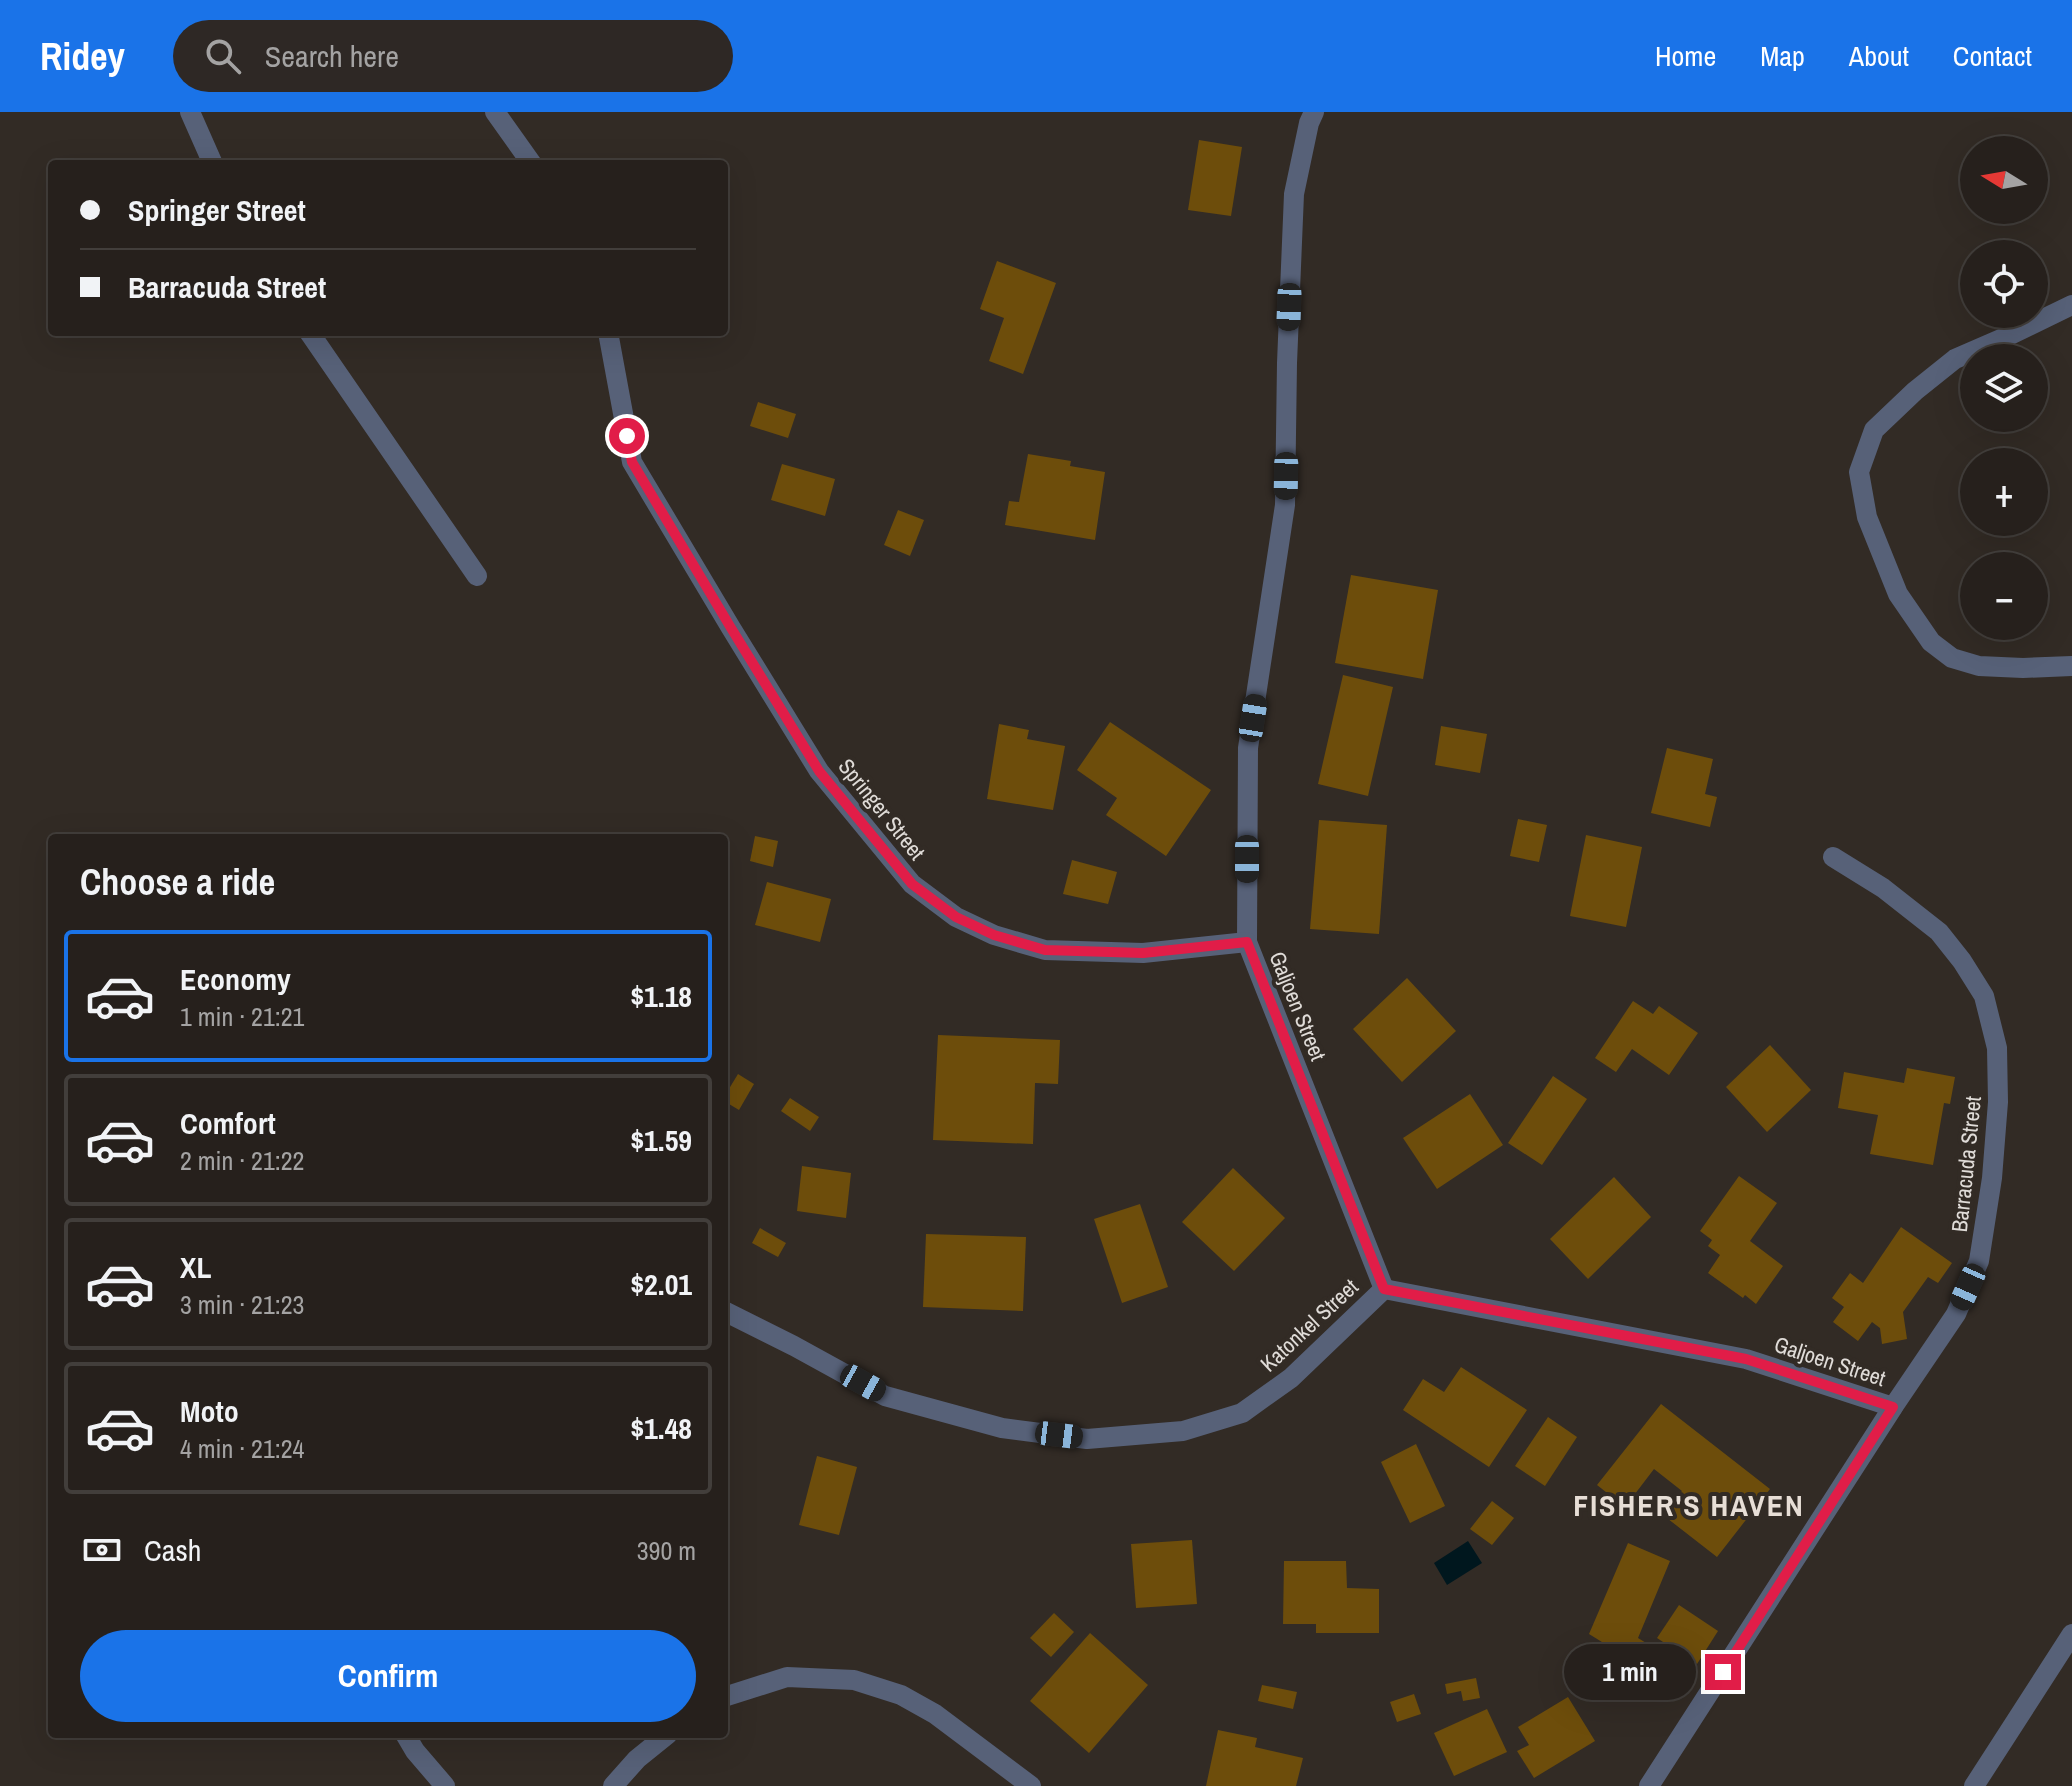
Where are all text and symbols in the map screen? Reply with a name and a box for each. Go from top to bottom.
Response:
search box [173,20,733,92]
text: Ridey [40,31,125,82]
icon: search [201,34,245,78]
text: Search here [265,36,399,76]
text: Home [1655,37,1716,75]
text: Map [1760,37,1805,75]
text: About [1849,37,1909,75]
text: Contact [1953,37,2032,75]
north arrow [1960,136,2048,224]
map controls [1960,136,2048,640]
text: Springer Street [128,190,306,230]
button: locate [1960,240,2048,328]
text: Barracuda Street [128,267,326,307]
car [1276,283,1302,331]
button: layers [1960,344,2048,432]
route start [609,418,645,454]
button: + [1960,448,2048,536]
car [1274,452,1298,500]
button: − [1960,552,2048,640]
car [1237,692,1269,744]
street label: Springer Street [832,752,932,866]
car [1235,835,1259,883]
text: Choose a ride [80,858,275,906]
street label: Galjoen Street [1262,947,1334,1065]
text: Economy [180,959,291,999]
icon: car [84,960,156,1032]
text: $1.18 [630,976,692,1016]
text: 1 min · 21:21 [180,999,304,1034]
street label: Barracuda Street [1944,1095,1988,1233]
text: Comfort [180,1103,276,1143]
icon: car [84,1104,156,1176]
text: $1.59 [630,1120,692,1160]
text: 2 min · 21:22 [180,1143,304,1178]
text: XL [180,1247,211,1287]
icon: car [84,1248,156,1320]
car [1947,1260,1989,1314]
text: $2.01 [630,1264,692,1304]
street label: Katonkel Street [1254,1272,1364,1378]
text: 3 min · 21:23 [180,1287,304,1322]
street label: Galjoen Street [1771,1329,1889,1393]
car [836,1361,890,1405]
text: Moto [180,1391,239,1431]
icon: car [84,1392,156,1464]
text: $1.48 [630,1408,692,1448]
car [1034,1420,1084,1450]
text: 4 min · 21:24 [180,1431,304,1466]
district label: FISHER'S HAVEN [1573,1485,1805,1525]
icon: cash [80,1528,124,1572]
text: Cash [144,1530,201,1570]
text: 390 m [637,1533,696,1568]
button: Confirm [80,1630,696,1722]
callout: 1 min [1563,1644,1695,1700]
text: 1 min [1602,1654,1658,1689]
route end [1705,1654,1741,1690]

